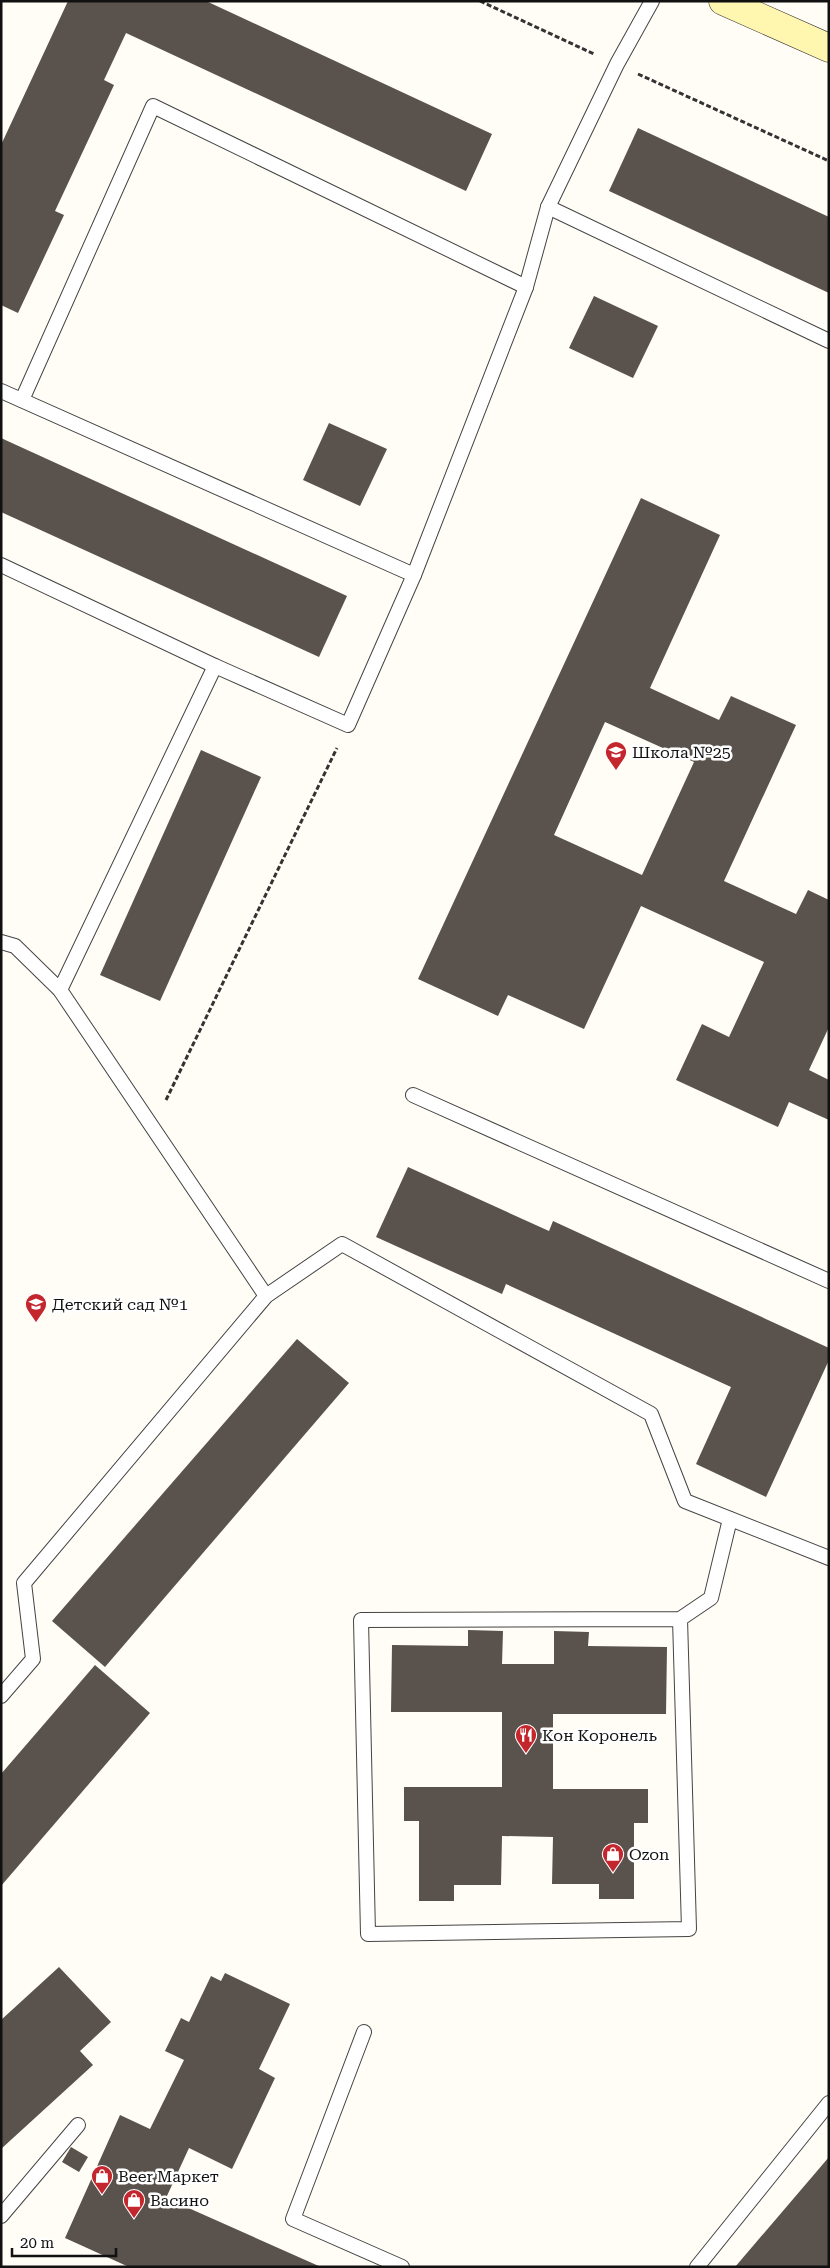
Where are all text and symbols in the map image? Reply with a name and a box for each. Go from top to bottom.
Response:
school or university icon: Школа №25 [604,740,628,771]
place label: Школа №25 [632,743,731,762]
school or university icon: Детский сад №1 [24,1292,48,1323]
place label: Детский сад №1 [52,1295,188,1314]
restaurant icon: Кон Коронель [514,1723,538,1754]
place label: Кон Коронель [542,1726,657,1745]
shop icon: Ozon [601,1842,625,1873]
place label: Ozon [629,1845,669,1864]
shop icon: Beer Маркет [90,2164,114,2195]
place label: Beer Маркет [118,2167,219,2186]
shop icon: Васино [122,2188,146,2219]
place label: Васино [150,2191,209,2210]
scale bar [12,2226,116,2258]
text: 20 m [20,2234,55,2252]

